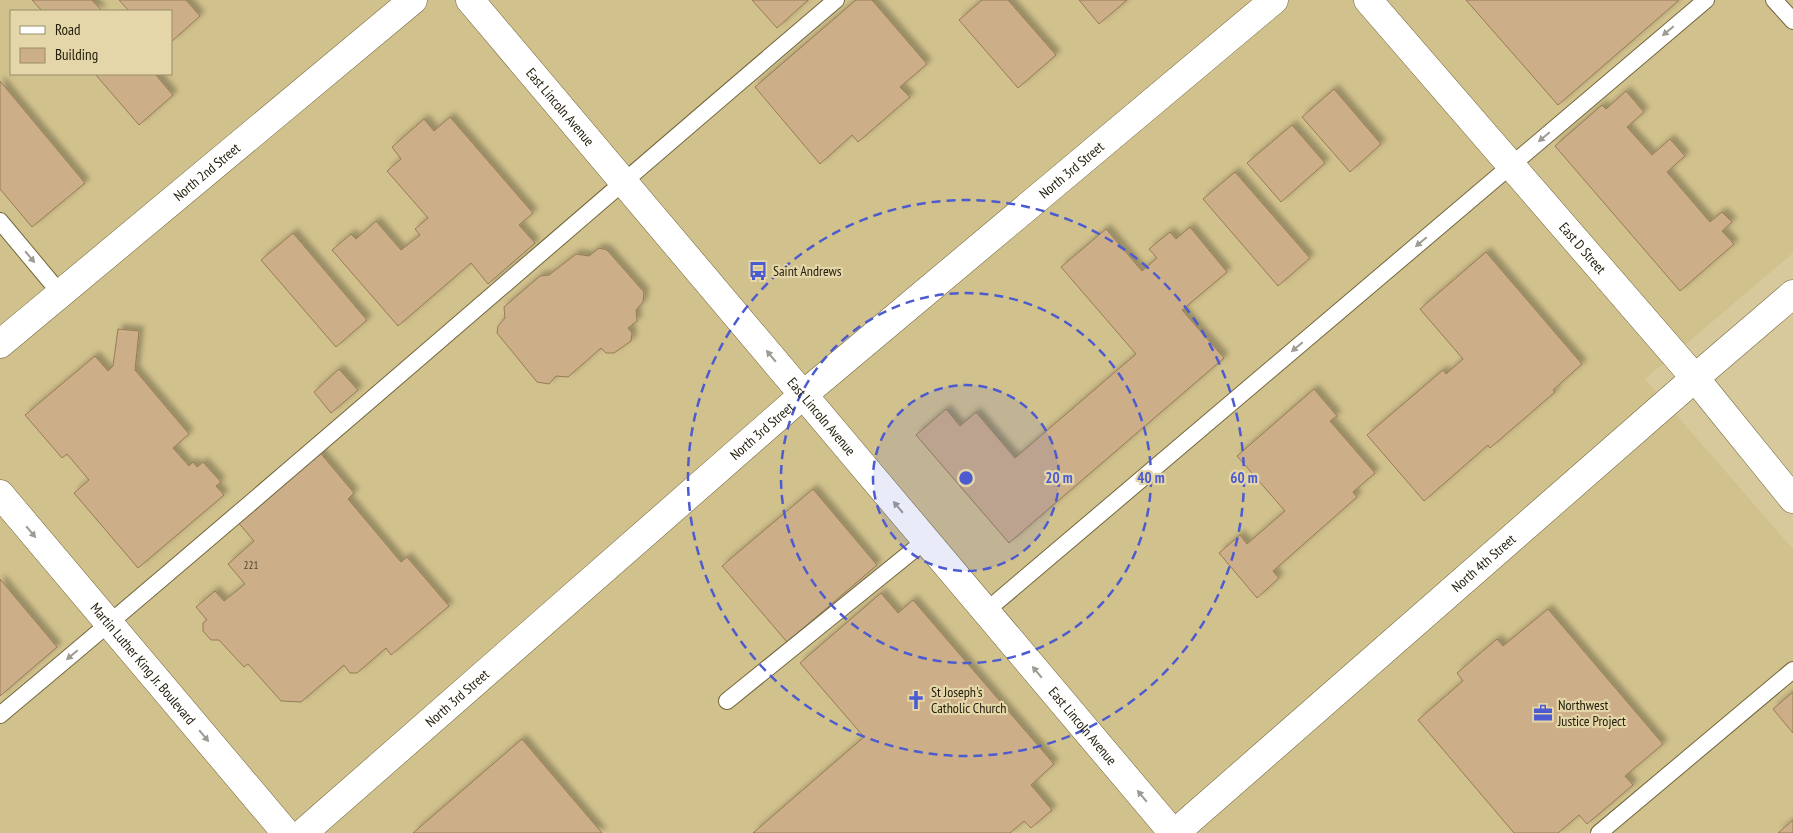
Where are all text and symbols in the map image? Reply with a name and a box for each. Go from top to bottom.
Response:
legend [10,10,172,75]
text: Road [55,20,81,39]
one-way arrow [1662,26,1675,37]
text: Building [55,45,98,64]
street label: East Lincoln Avenue [522,64,598,150]
one-way arrow [1538,131,1551,142]
street label: North 3rd Street [1035,138,1108,202]
street label: North 2nd Street [170,139,244,205]
street label: East D Street [1555,219,1610,278]
one-way arrow [1414,236,1427,247]
one-way arrow [25,250,36,263]
bus stop icon: Saint Andrews [747,260,769,282]
place label: Saint Andrews [773,262,842,280]
one-way arrow [1291,341,1303,353]
one-way arrow [765,350,776,363]
street label: East Lincoln Avenue [784,374,860,459]
street label: North 3rd Street [726,398,798,464]
text: 20 m [1045,468,1073,487]
text: 40 m [1137,468,1165,487]
text: 60 m [1230,468,1258,487]
centre of rings [957,469,975,487]
one-way arrow [893,501,904,514]
one-way arrow [26,525,37,538]
street label: North 4th Street [1448,530,1519,596]
house number: 221 [244,558,258,572]
street label: Martin Luther King Jr. Boulevard [87,599,200,728]
one-way arrow [66,649,78,661]
street label: North 3rd Street [422,665,493,731]
one-way arrow [1031,666,1043,678]
place label: St Joseph's Catholic Church [931,683,1007,717]
street label: East Lincoln Avenue [1045,683,1121,769]
church icon: St Joseph's Catholic Church [905,689,927,711]
place label: Northwest Justice Project [1557,696,1626,730]
office icon: Northwest Justice Project [1532,702,1554,724]
one-way arrow [198,730,209,742]
one-way arrow [1136,789,1147,802]

